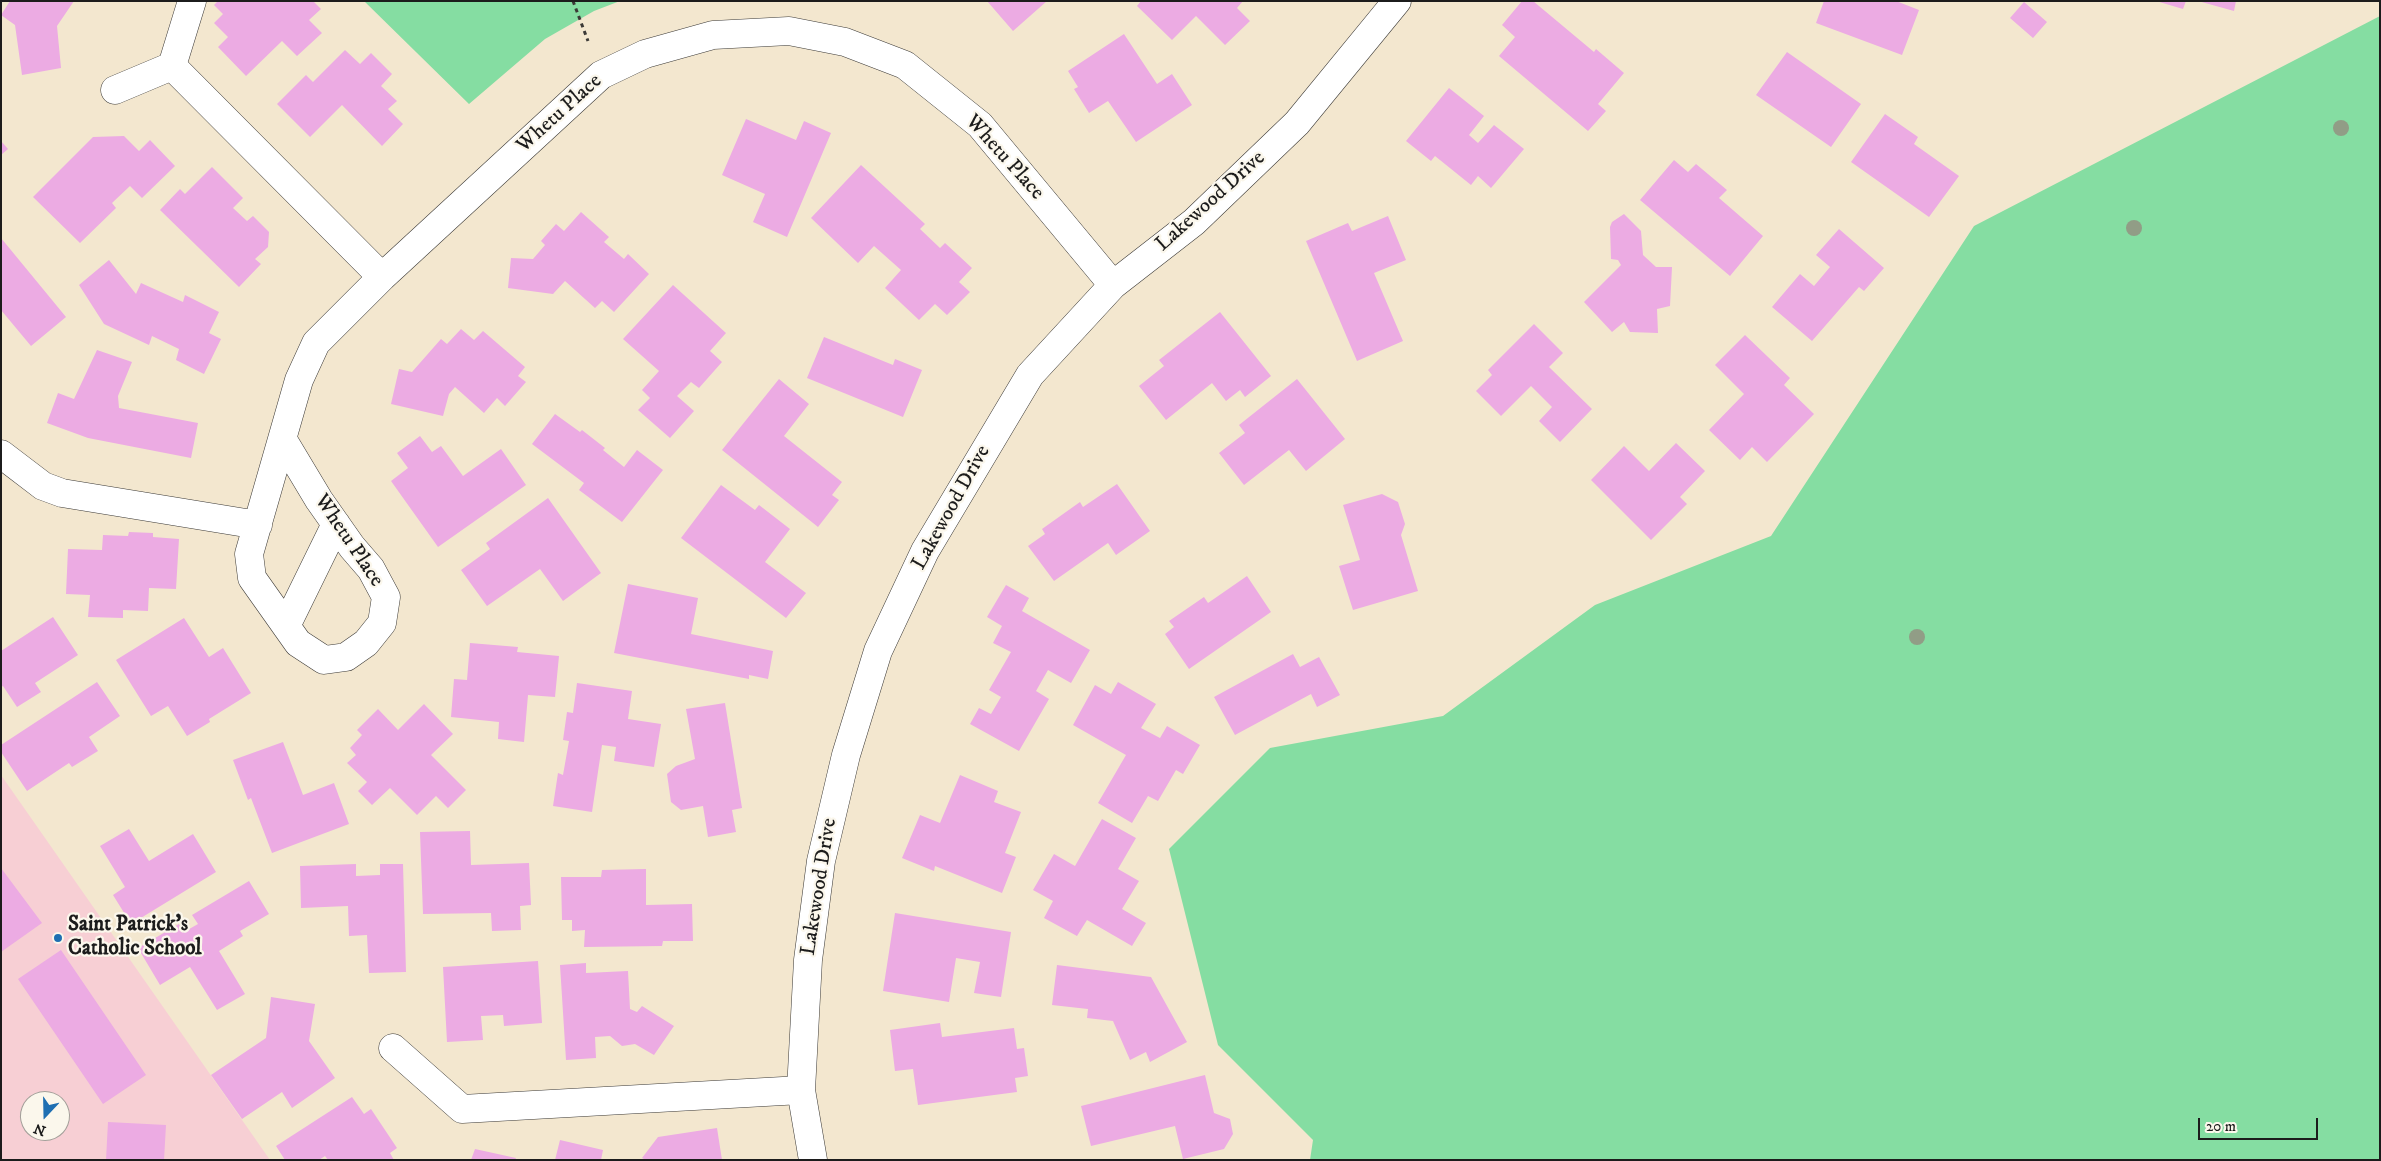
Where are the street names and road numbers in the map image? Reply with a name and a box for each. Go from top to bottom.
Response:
street label: Whetu Place [512,69,608,159]
street label: Whetu Place [959,110,1049,206]
street label: Lakewood Drive [1151,146,1271,258]
street label: Lakewood Drive [907,441,997,575]
street label: Whetu Place [308,490,388,592]
street label: Lakewood Drive [797,817,843,957]

